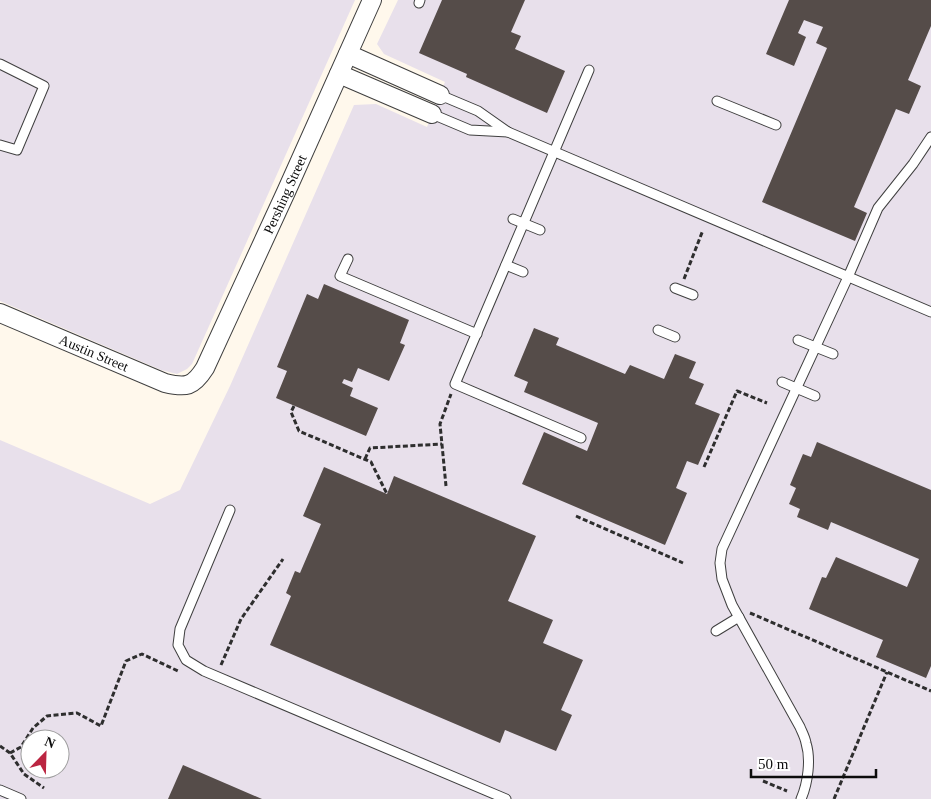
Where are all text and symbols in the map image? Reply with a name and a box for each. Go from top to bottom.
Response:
street label: Pershing Street [261,152,310,236]
street label: Austin Street [57,332,131,375]
north arrow [20,729,70,779]
text: N [42,734,57,751]
scale bar [751,746,876,778]
text: 50 m [758,756,789,772]

